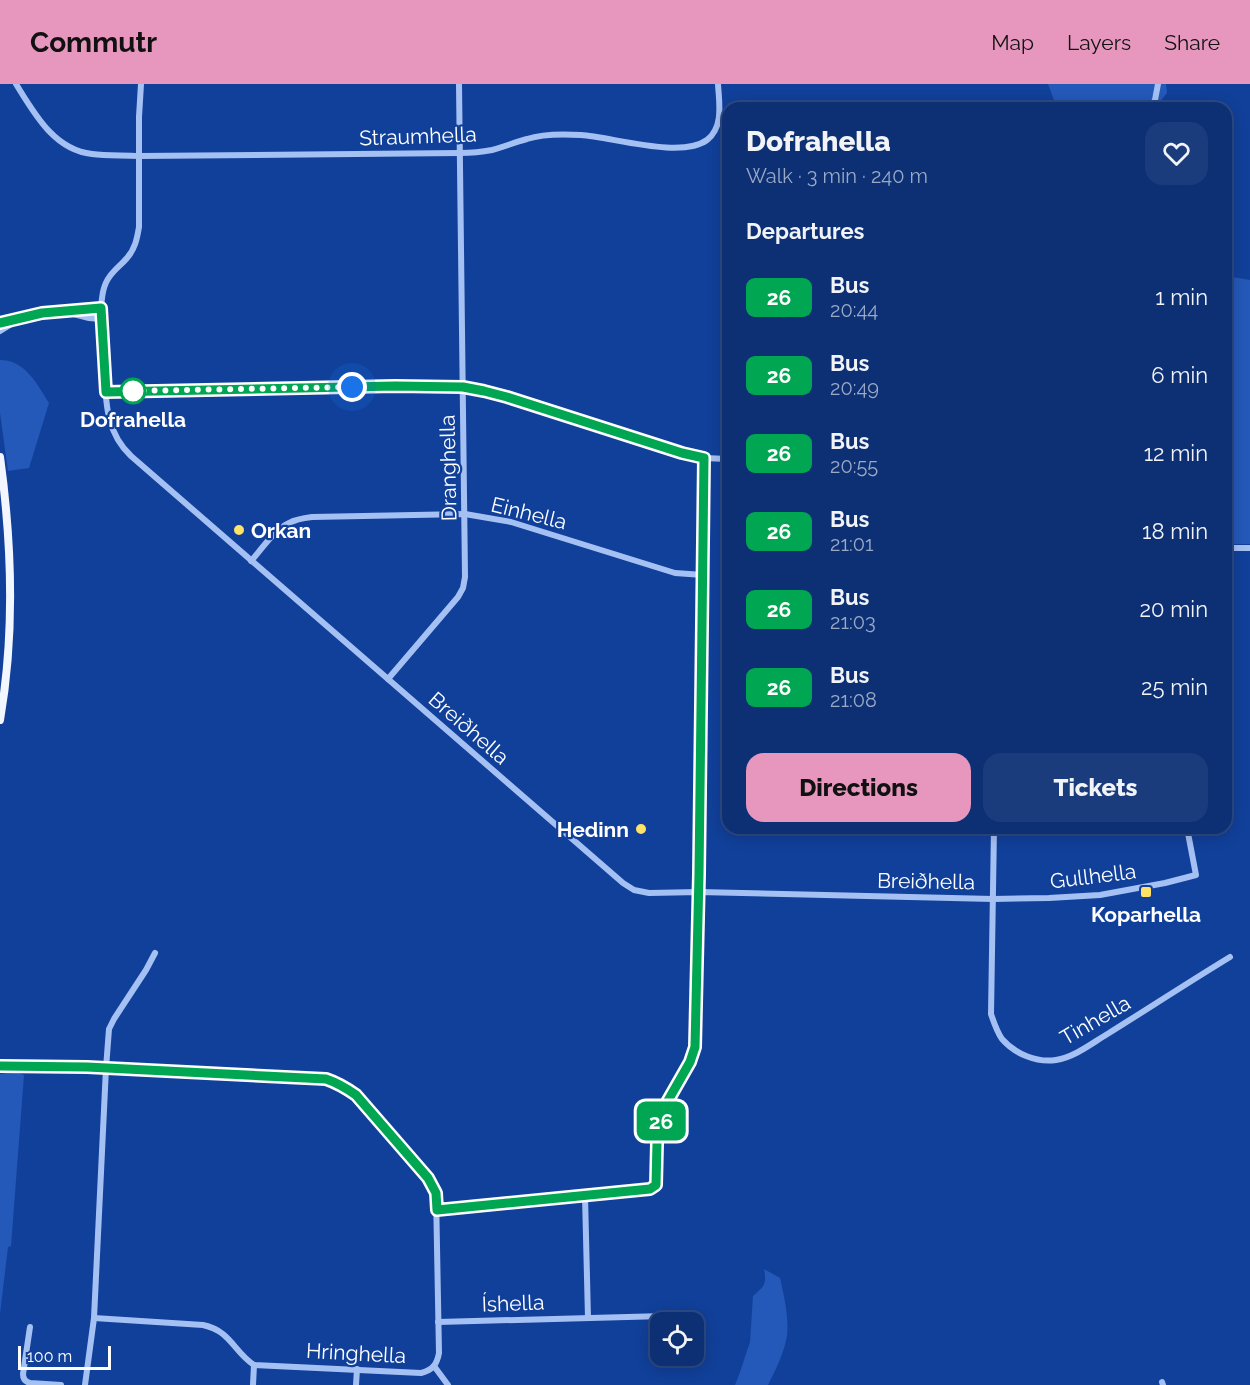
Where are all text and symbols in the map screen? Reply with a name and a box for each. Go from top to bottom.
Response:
text: Commutr [30,26,157,59]
text: Map [991,30,1034,55]
text: Layers [1067,30,1131,55]
text: Share [1164,30,1220,55]
street label: Straumhella [359,121,477,151]
button: heart [1145,122,1208,185]
text: Dofrahella [746,125,891,158]
text: Walk · 3 min · 240 m [746,164,928,188]
text: Departures [746,218,864,244]
text: Bus [830,272,869,298]
text: 1 min [1155,284,1208,310]
text: 26 [767,285,791,310]
text: 20:44 [830,298,878,322]
text: Bus [830,350,869,376]
text: 6 min [1151,362,1208,388]
text: 26 [767,363,791,388]
your location [337,372,367,402]
text: 20:49 [830,376,879,400]
marker: Dofrahella [120,378,146,404]
place label: Dofrahella [80,407,186,432]
street label: Dranghella [435,415,461,521]
text: Bus [830,428,869,454]
text: 12 min [1144,440,1208,466]
text: 26 [767,441,791,466]
text: 20:55 [830,454,878,478]
street label: Einhella [489,492,569,534]
text: Bus [830,506,869,532]
place label: Orkan [251,518,311,543]
text: 18 min [1142,518,1208,544]
text: 26 [767,519,791,544]
marker: Orkan [232,523,246,537]
text: 21:01 [830,532,874,556]
text: Bus [830,584,869,610]
text: 20 min [1140,596,1208,622]
text: 26 [767,597,791,622]
text: 21:03 [830,610,876,634]
text: Bus [830,662,869,688]
text: 25 min [1141,674,1208,700]
text: 26 [767,675,791,700]
street label: Breiðhella [424,686,514,770]
text: 21:08 [830,688,877,712]
button: Directions [746,753,971,822]
button: Tickets [983,753,1208,822]
place label: Hedinn [557,817,629,842]
marker: Hedinn [634,822,648,836]
street label: Gullhella [1049,858,1137,894]
street label: Breiðhella [877,868,975,894]
marker: Koparhella [1139,885,1153,899]
place label: Koparhella [1091,902,1201,927]
street label: Tinhella [1055,990,1135,1050]
line badge: 26 [634,1102,688,1140]
text: 26 [649,1109,673,1134]
street label: Íshella [481,1289,545,1317]
map controls [650,1312,704,1366]
button: locate [650,1312,704,1366]
street label: Hringhella [305,1338,407,1368]
scale bar [18,1343,111,1370]
text: 100 m [27,1347,72,1366]

